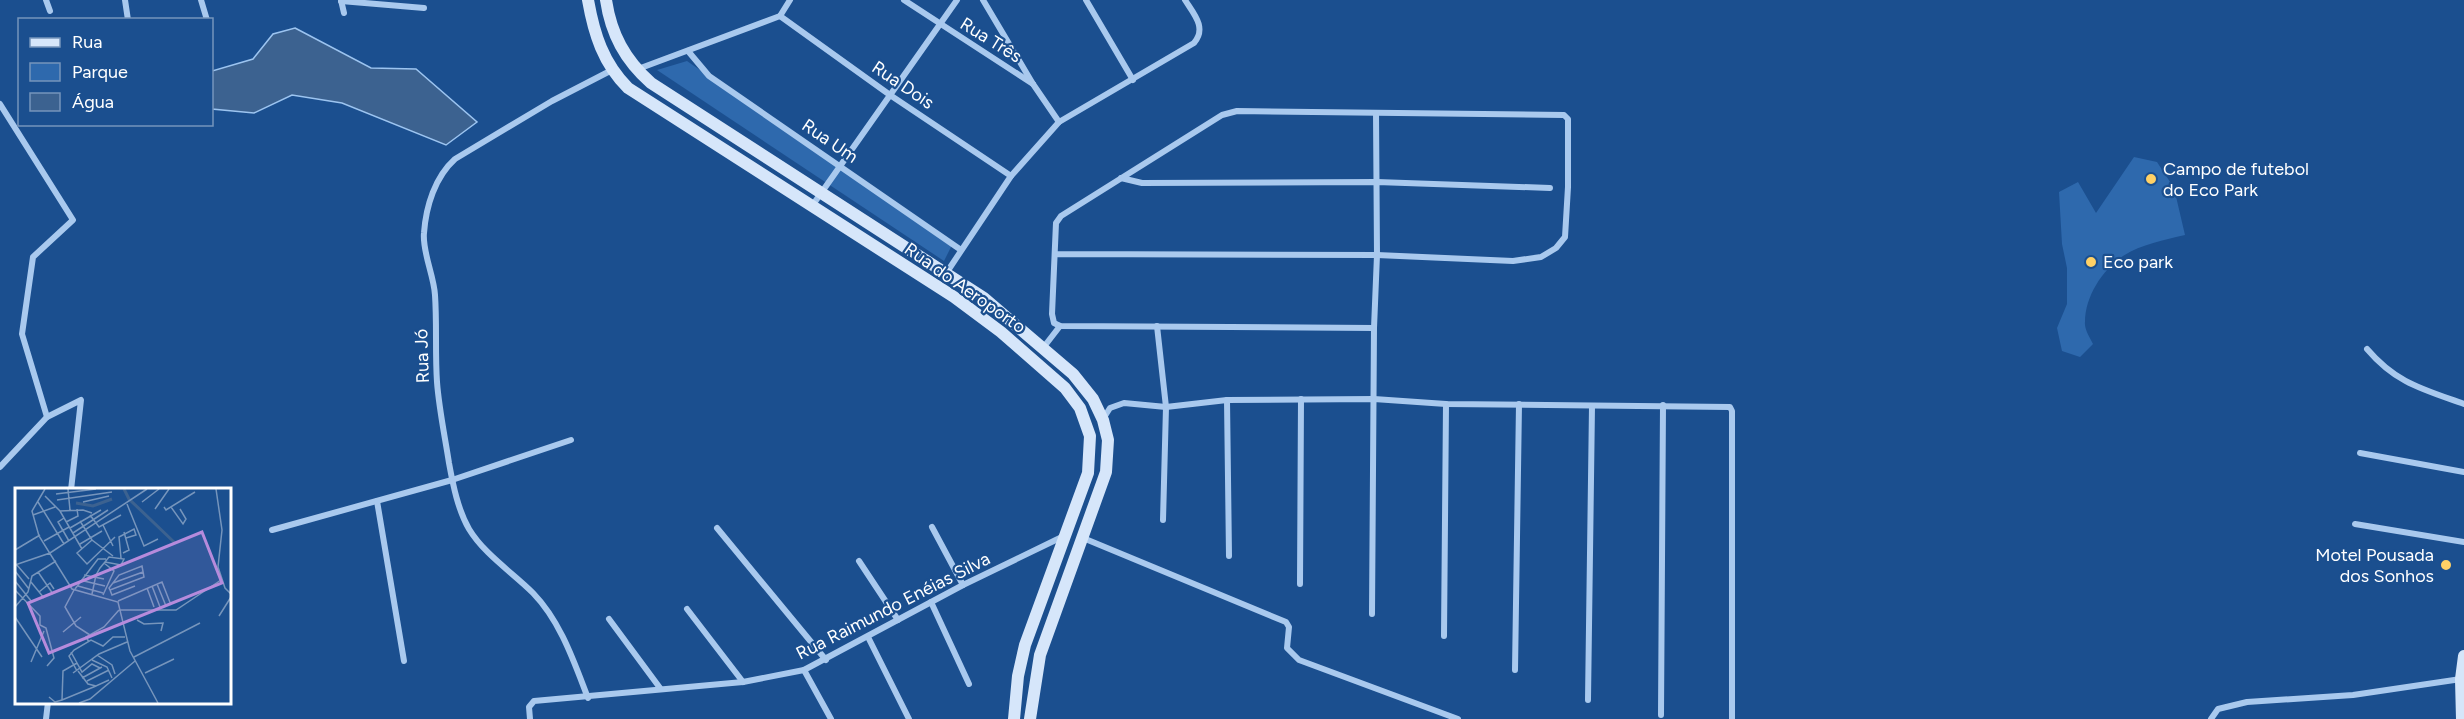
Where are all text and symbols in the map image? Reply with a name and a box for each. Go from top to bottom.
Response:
street label: Rua Três [956,13,1026,67]
legend [18,18,213,126]
text: Rua [72,31,103,53]
street label: Rua Dois [868,56,938,114]
text: Parque [72,61,128,83]
text: Água [72,91,114,113]
street label: Rua Um [798,114,862,168]
place label: Campo de futebol do Eco Park [2163,158,2309,201]
marker: Campo de futebol do Eco Park [2144,172,2158,186]
street label: Rua do Aeroporto [900,238,1030,338]
place label: Eco park [2103,251,2173,273]
marker: Eco park [2084,255,2098,269]
street label: Rua Jó [410,328,434,384]
inset map [15,488,231,704]
place label: Motel Pousada dos Sonhos [2315,544,2434,587]
street label: Rua Raimundo Enéias Silva [792,547,994,665]
marker: Motel Pousada dos Sonhos [2439,558,2453,572]

